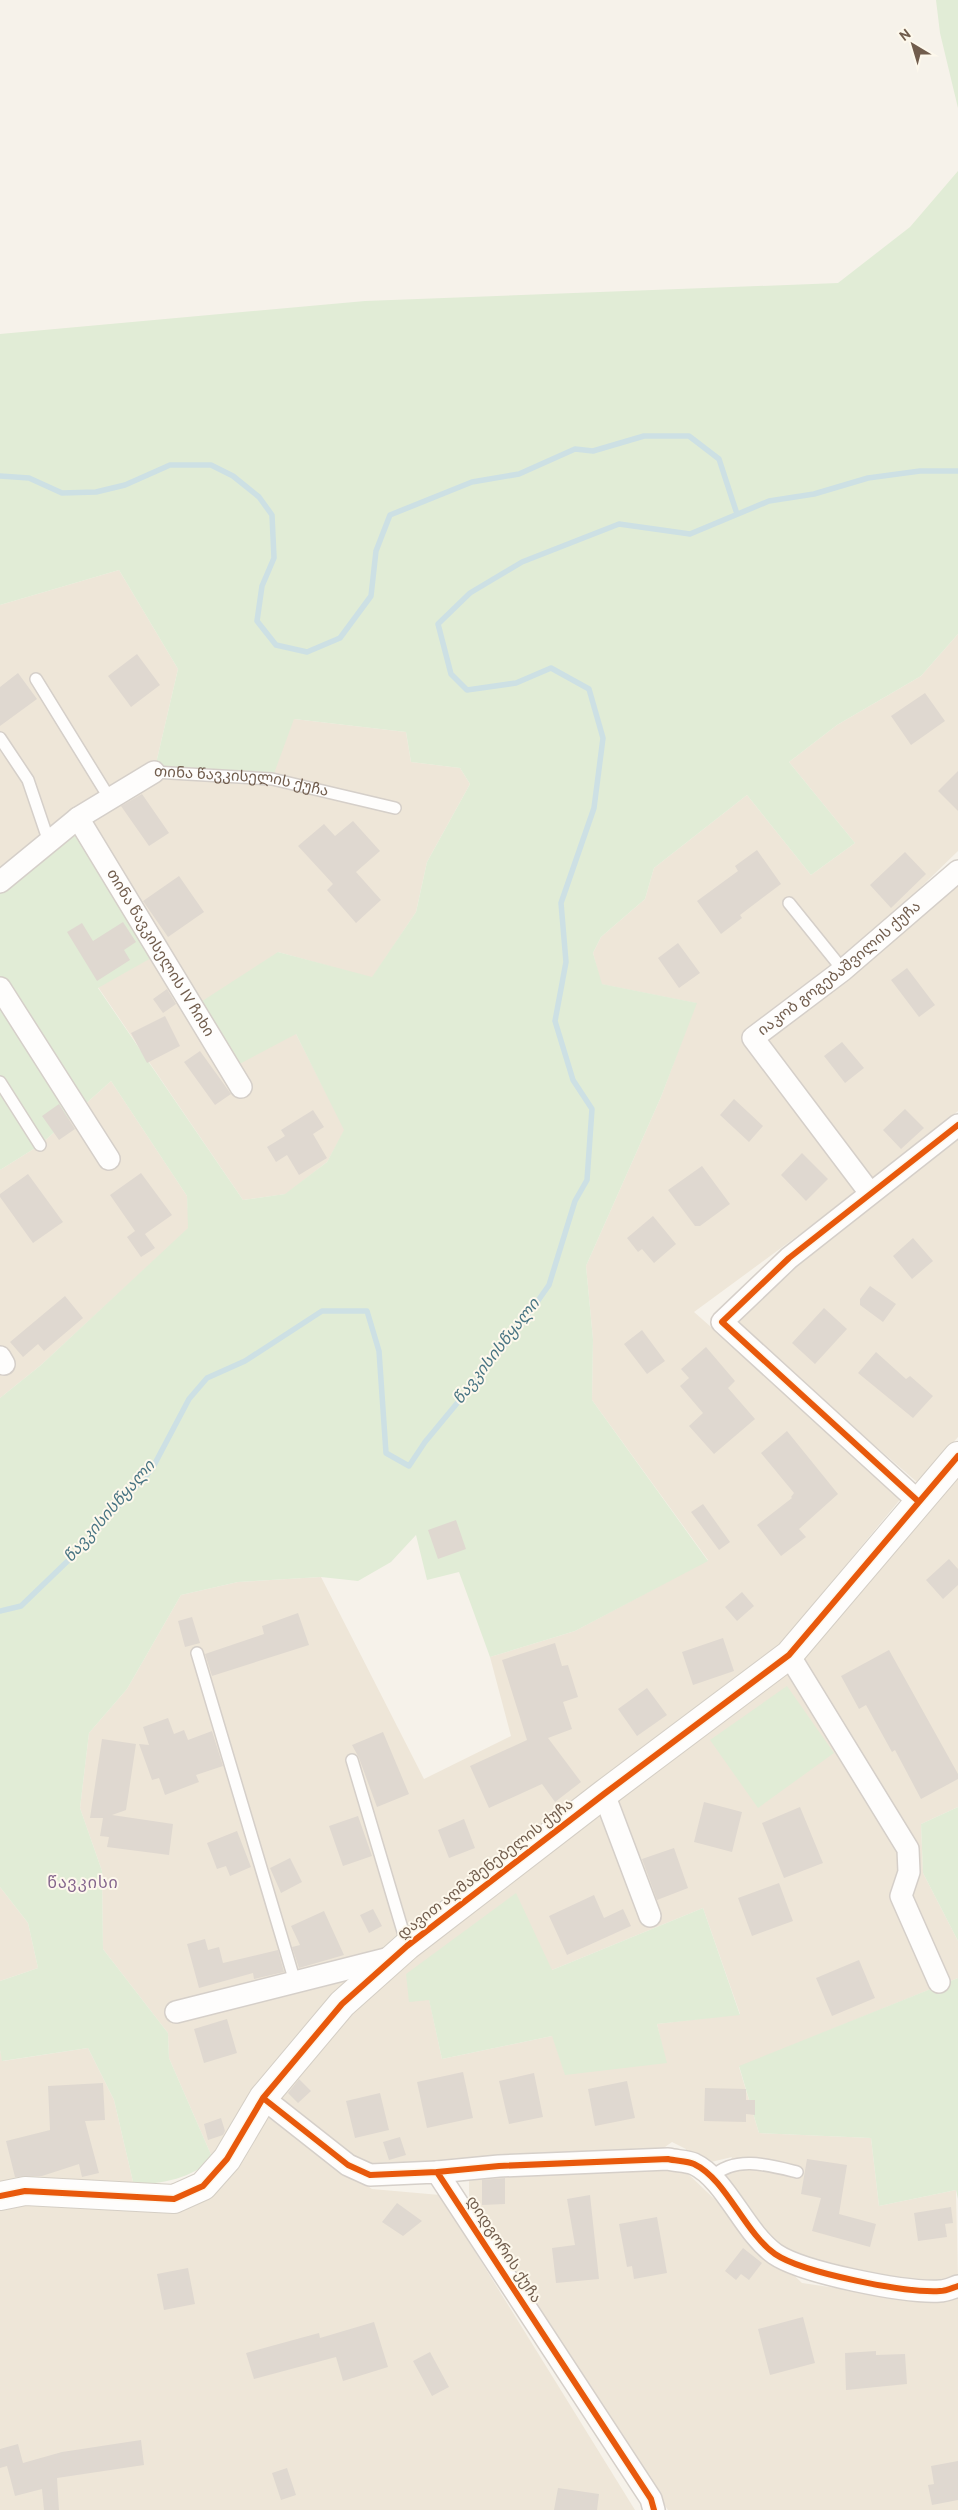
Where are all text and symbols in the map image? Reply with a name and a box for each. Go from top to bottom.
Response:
north arrow [888,20,938,70]
text: N [897,26,915,46]
street label: თინა წავკისელის ქუჩა [154,763,330,801]
street label: თინა წავკისელის IV ჩიხი [102,866,218,1041]
street label: იაკობ გოგებაშვილის ქუჩა [754,897,925,1040]
water label: წავკისისწყალი [449,1294,545,1409]
water label: წავკისისწყალი [60,1456,160,1567]
street label: დავით აღმაშენებელის ქუჩა [394,1795,578,1945]
district label: წავკისი [47,1874,119,1894]
street label: დიდგორის ქუჩა [461,2193,545,2307]

